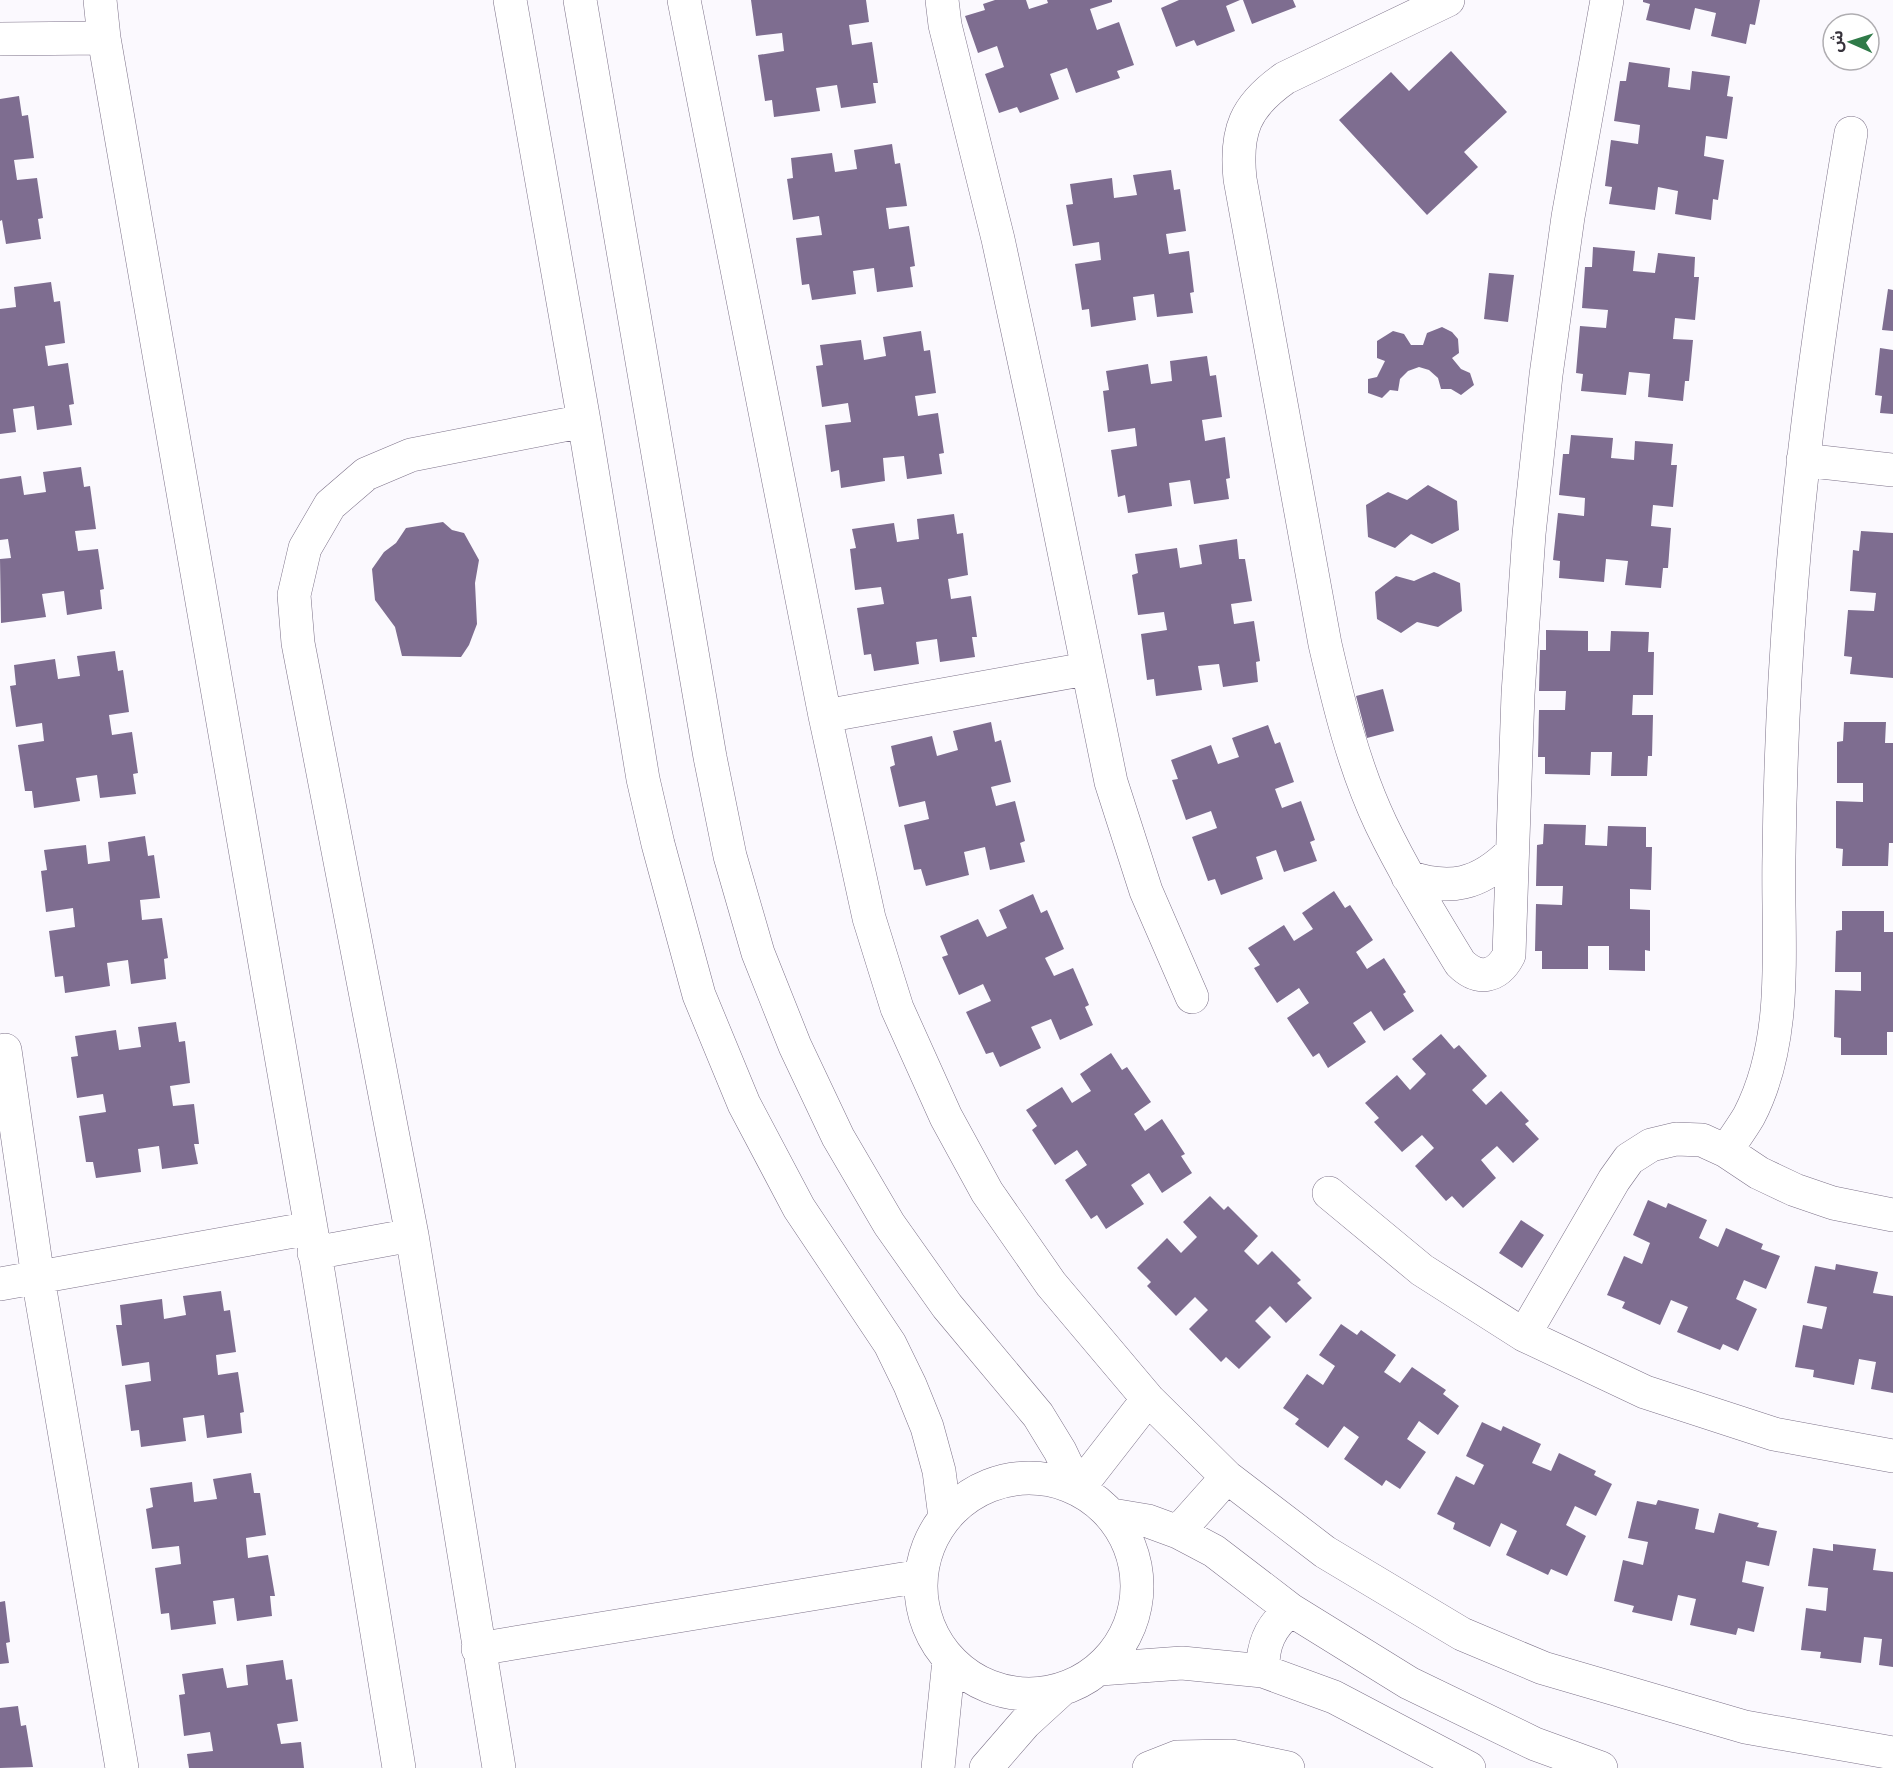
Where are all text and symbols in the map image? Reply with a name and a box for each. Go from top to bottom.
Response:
north arrow [1821,12,1881,72]
text: ش [1827,30,1847,53]

